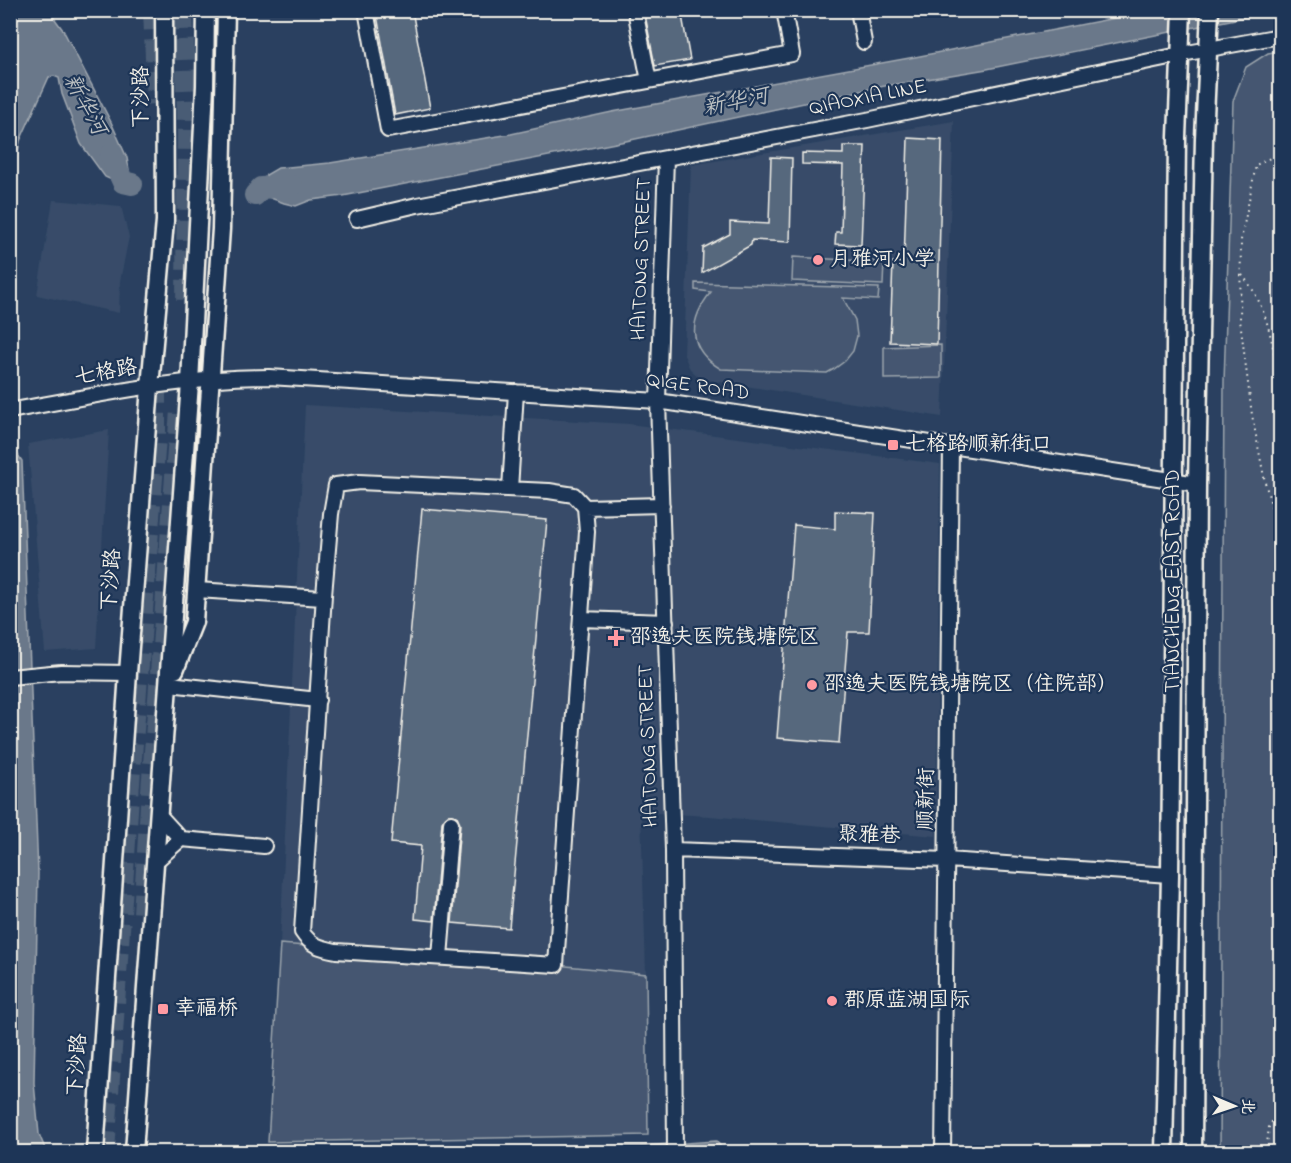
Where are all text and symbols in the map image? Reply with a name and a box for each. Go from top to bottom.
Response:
street label: 下沙路 [127,66,157,129]
water label: 新华河 [54,68,115,144]
street label: QIAOXIA LINE [807,72,929,124]
water label: 新华河 [701,80,774,125]
street label: HAITONG STREET [624,177,660,341]
place label: 月雅河小学 [830,245,935,275]
marker: 月雅河小学 [811,253,825,267]
street label: 七格路 [72,353,140,393]
street label: QIGE ROAD [645,365,751,409]
place label: 七格路顺新街口 [905,430,1052,460]
marker: 七格路顺新街口 [886,438,900,452]
street label: TIANCHENG EAST ROAD [1159,469,1189,693]
street label: 下沙路 [95,548,129,612]
place label: 邵逸夫医院钱塘院区 [630,623,819,653]
marker: 邵逸夫医院钱塘院区 [607,629,625,647]
street label: HAITONG STREET [631,664,667,828]
place label: 邵逸夫医院钱塘院区（住院部） [824,670,1118,700]
marker: 邵逸夫医院钱塘院区（住院部） [805,678,819,692]
street label: 顺新街 [911,767,943,831]
street label: 聚雅巷 [837,820,901,852]
place label: 郡原蓝湖国际 [844,986,970,1016]
place label: 幸福桥 [175,994,238,1024]
marker: 郡原蓝湖国际 [825,994,839,1008]
marker: 幸福桥 [156,1002,170,1016]
street label: 下沙路 [61,1033,95,1097]
north arrow [1204,1076,1264,1136]
text: 北 [1235,1098,1259,1115]

